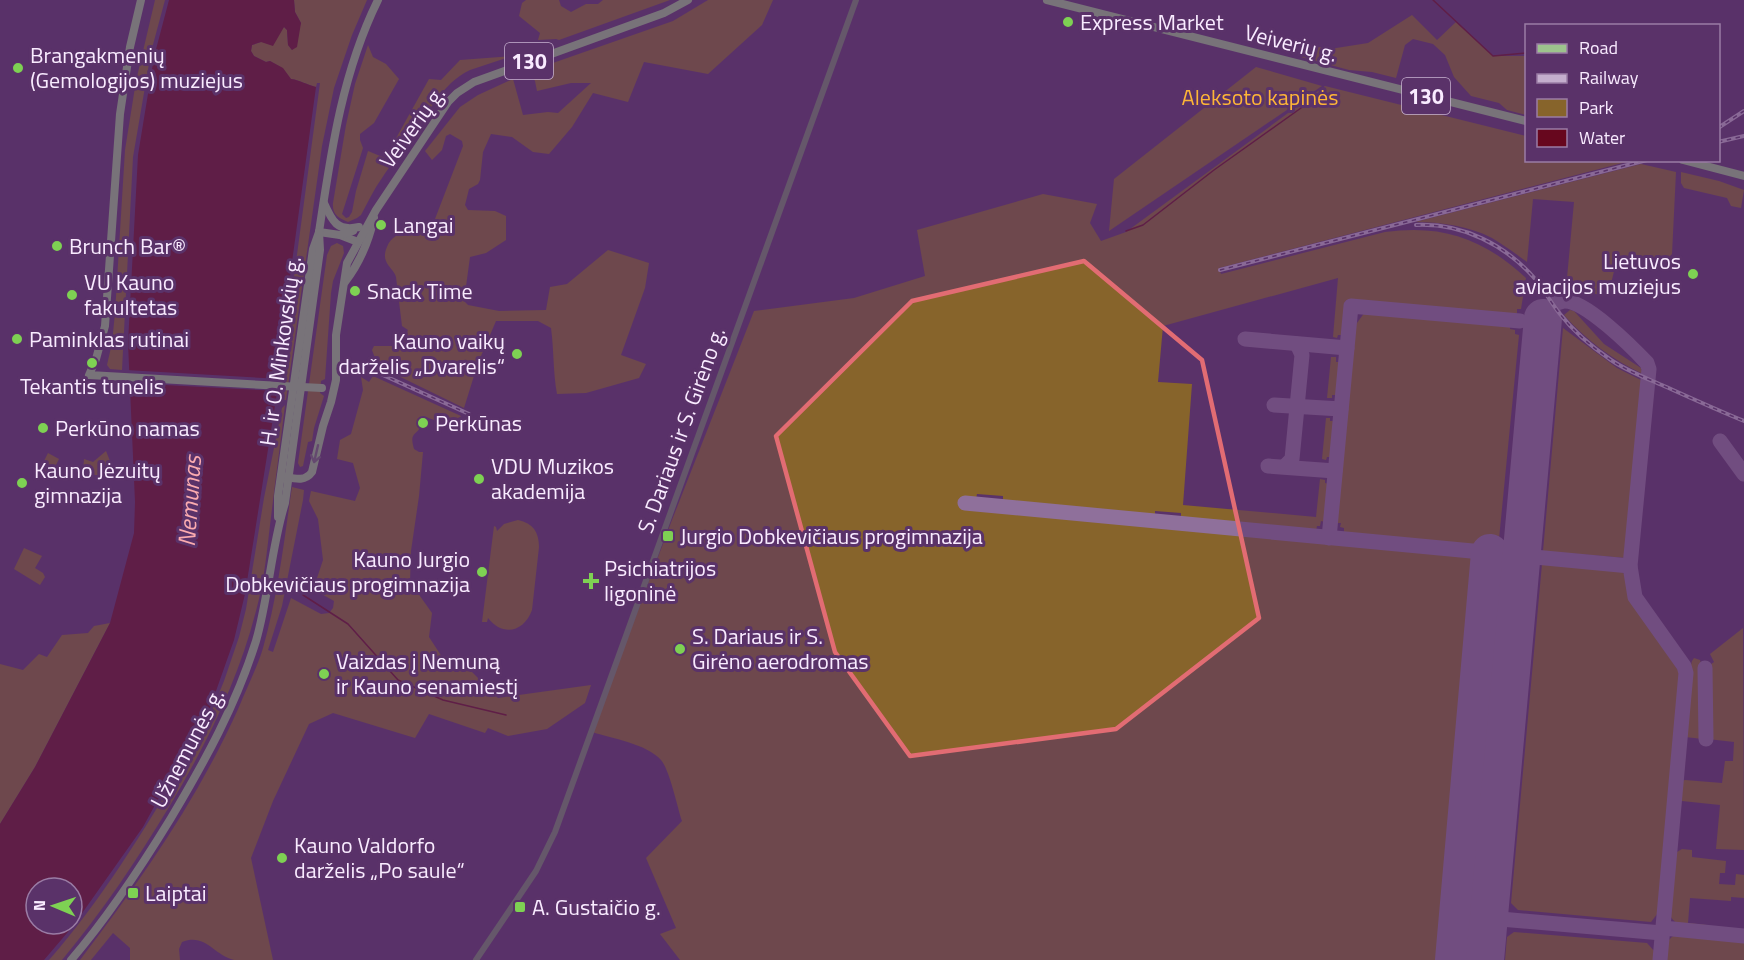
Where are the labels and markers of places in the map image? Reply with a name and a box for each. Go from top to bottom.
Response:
place label: Express Market [1080,5,1224,39]
marker: Express Market [1061,15,1075,29]
place label: Brangakmenių (Gemologijos) muziejus [30,38,243,97]
marker: Brangakmenių (Gemologijos) muziejus [11,61,25,75]
place label: Langai [393,208,454,242]
marker: Langai [374,218,388,232]
place label: Brunch Bar® [69,229,186,263]
marker: Brunch Bar® [50,239,64,253]
place label: Lietuvos aviacijos muziejus [1515,244,1681,303]
place label: VU Kauno fakultetas [84,265,177,324]
marker: Lietuvos aviacijos muziejus [1686,267,1700,281]
place label: Snack Time [367,274,473,308]
marker: Snack Time [348,284,362,298]
marker: VU Kauno fakultetas [65,288,79,302]
place label: Paminklas rutinai [29,322,189,356]
place label: Kauno vaikų darželis „Dvarelis“ [338,324,505,383]
marker: Paminklas rutinai [10,332,24,346]
marker: Kauno vaikų darželis „Dvarelis“ [510,347,524,361]
marker: Tekantis tunelis [85,356,99,370]
place label: Tekantis tunelis [20,369,164,403]
place label: Perkūnas [435,406,522,440]
place label: Perkūno namas [55,411,200,445]
marker: Perkūnas [416,416,430,430]
marker: Perkūno namas [36,421,50,435]
place label: VDU Muzikos akademija [491,449,614,508]
place label: Kauno Jėzuitų gimnazija [34,453,161,512]
marker: VDU Muzikos akademija [472,472,486,486]
marker: Kauno Jėzuitų gimnazija [15,476,29,490]
place label: Jurgio Dobkevičiaus progimnazija [680,519,983,553]
marker: Jurgio Dobkevičiaus progimnazija [661,529,675,543]
place label: Kauno Jurgio Dobkevičiaus progimnazija [225,542,470,601]
place label: Psichiatrijos ligoninė [604,551,716,610]
marker: Kauno Jurgio Dobkevičiaus progimnazija [475,565,489,579]
marker: Psichiatrijos ligoninė [582,572,600,590]
place label: S. Dariaus ir S. Girėno aerodromas [692,619,869,678]
marker: S. Dariaus ir S. Girėno aerodromas [673,642,687,656]
place label: Vaizdas į Nemuną ir Kauno senamiestį [336,644,518,703]
marker: Vaizdas į Nemuną ir Kauno senamiestį [317,667,331,681]
place label: Kauno Valdorfo darželis „Po saule“ [294,828,465,887]
marker: Kauno Valdorfo darželis „Po saule“ [275,851,289,865]
place label: Laiptai [145,876,206,910]
marker: Laiptai [126,886,140,900]
place label: A. Gustaičio g. [532,890,661,924]
marker: A. Gustaičio g. [513,900,527,914]

